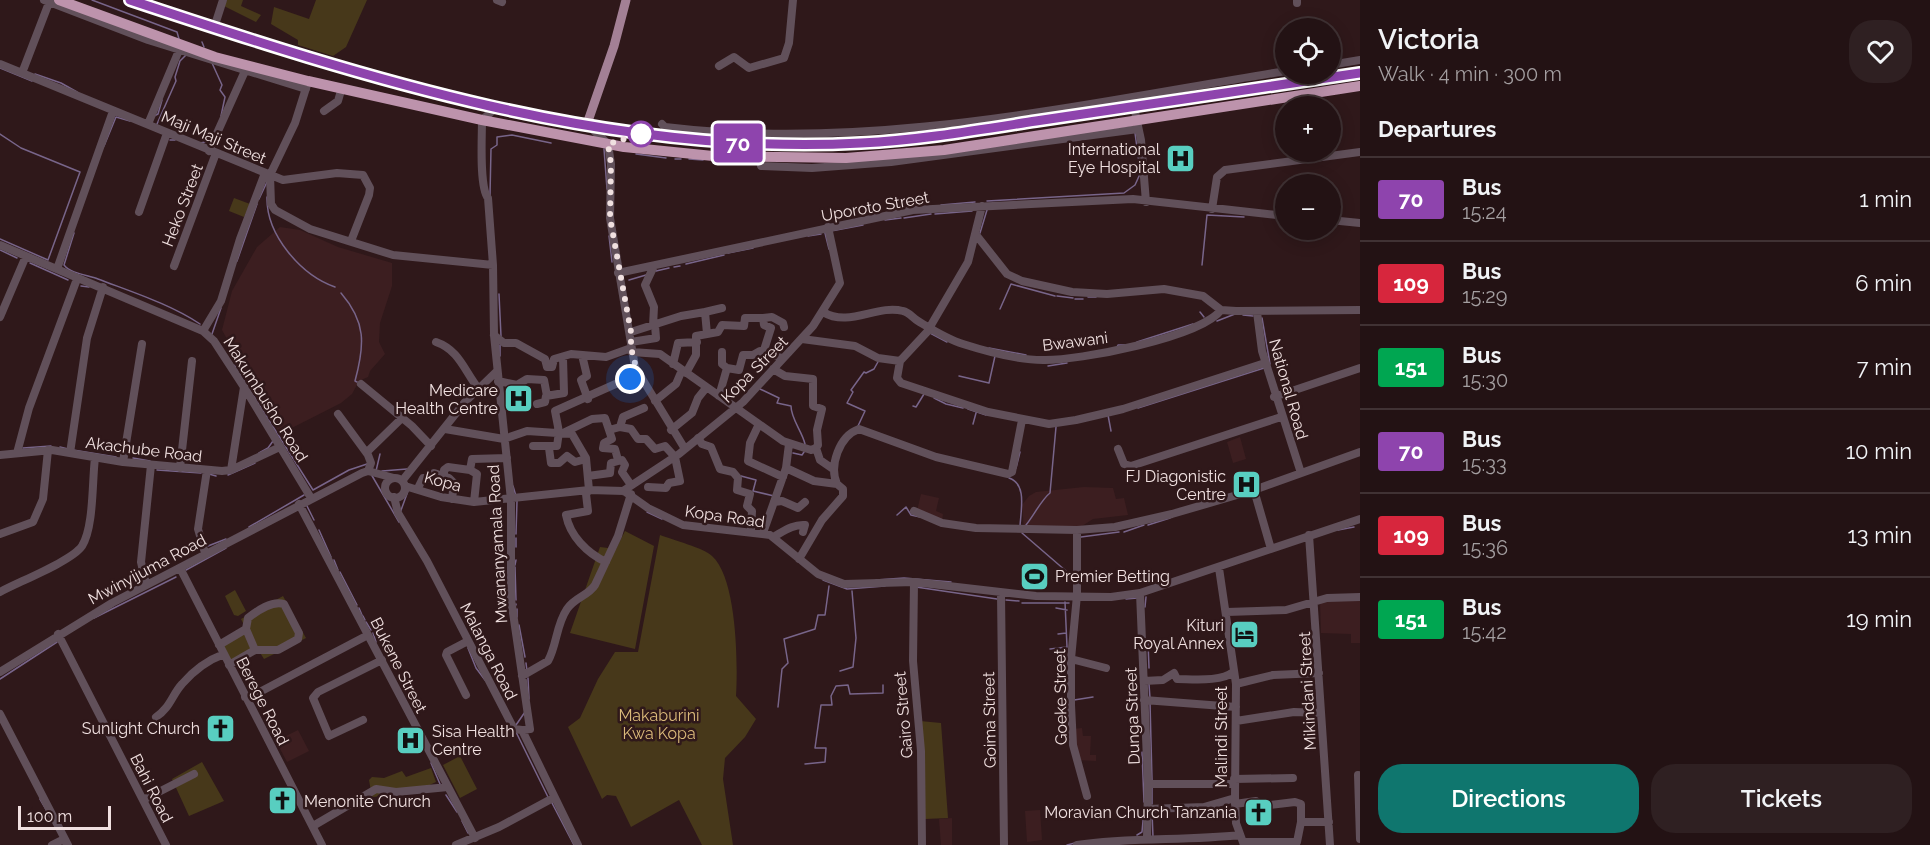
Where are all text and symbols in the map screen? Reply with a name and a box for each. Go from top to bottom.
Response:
map controls [1275,18,1341,240]
button: locate [1275,18,1341,84]
button: heart [1849,20,1912,83]
text: Victoria [1378,23,1479,56]
text: Walk · 4 min · 300 m [1378,62,1562,86]
button: + [1275,96,1341,162]
street label: Maji Maji Street [159,107,270,168]
text: Departures [1378,116,1496,142]
unlabelled marker [628,121,654,147]
line badge: 70 [711,124,765,162]
text: 70 [726,131,750,156]
place label: International Eye Hospital [1068,140,1161,177]
hospital icon: International Eye Hospital [1165,142,1197,174]
street label: Heko Street [158,161,207,249]
button: − [1275,174,1341,240]
text: Bus [1462,174,1501,200]
text: 1 min [1859,186,1912,212]
text: 70 [1399,187,1423,212]
street label: Uporoto Street [820,188,931,225]
text: 15:24 [1462,200,1507,224]
text: Bus [1462,258,1501,284]
text: 6 min [1855,270,1912,296]
text: 109 [1393,271,1429,296]
text: 15:29 [1462,284,1507,308]
street label: Bwawani [1041,328,1109,355]
street label: Kopa Street [717,332,792,407]
street label: Makumbusho Road [219,333,312,465]
street label: National Road [1265,337,1312,442]
text: Bus [1462,342,1501,368]
text: 7 min [1857,354,1912,380]
text: 151 [1395,355,1427,380]
your location [615,364,645,394]
text: 15:30 [1462,368,1508,392]
place label: Medicare Health Centre [395,381,498,418]
hospital icon: Medicare Health Centre [503,383,535,415]
text: Bus [1462,426,1501,452]
street label: Akachube Road [85,433,203,466]
text: 10 min [1846,438,1912,464]
text: 70 [1399,439,1423,464]
text: 15:33 [1462,452,1507,476]
street label: Mwananyamala Road [484,464,511,624]
street label: Kopa [422,467,464,496]
place label: FJ Diagonistic Centre [1126,467,1226,504]
hospital icon: FJ Diagonistic Centre [1231,469,1263,501]
street label: Kopa Road [684,501,766,532]
text: Bus [1462,510,1501,536]
text: 13 min [1847,522,1912,548]
text: 109 [1393,523,1429,548]
street label: Mwinyijuma Road [85,530,209,609]
text: 15:36 [1462,536,1508,560]
sports icon: Premier Betting [1018,560,1050,592]
place label: Premier Betting [1055,567,1170,586]
text: Bus [1462,594,1501,620]
street label: Malanga Road [456,600,521,703]
text: 19 min [1846,606,1912,632]
text: 151 [1395,607,1427,632]
street label: Bukene Street [366,614,431,717]
place label: Kituri Royal Annex [1133,616,1224,653]
hotel icon: Kituri Royal Annex [1229,618,1261,650]
text: 15:42 [1462,620,1507,644]
street label: Mikindani Street [1295,631,1320,751]
street label: Goeke Street [1050,648,1071,745]
street label: Berege Road [232,654,293,749]
street label: Dunga Street [1121,666,1144,765]
street label: Gairo Street [890,670,917,759]
street label: Goima Street [979,671,1000,768]
street label: Malindi Street [1212,686,1231,788]
park label: Makaburini Kwa Kopa [618,706,700,743]
church icon: Sunlight Church [205,712,237,744]
place label: Sunlight Church [82,719,200,738]
place label: Sisa Health Centre [432,722,515,759]
hospital icon: Sisa Health Centre [395,724,427,756]
street label: Bahi Road [126,751,177,826]
button: Directions [1378,764,1639,833]
button: Tickets [1651,764,1912,833]
church icon: Menonite Church [267,785,299,817]
place label: Menonite Church [304,792,431,811]
church icon: Moravian Church Tanzania [1242,796,1274,828]
scale bar [18,803,111,830]
place label: Moravian Church Tanzania [1044,803,1237,822]
text: 100 m [27,807,72,826]

